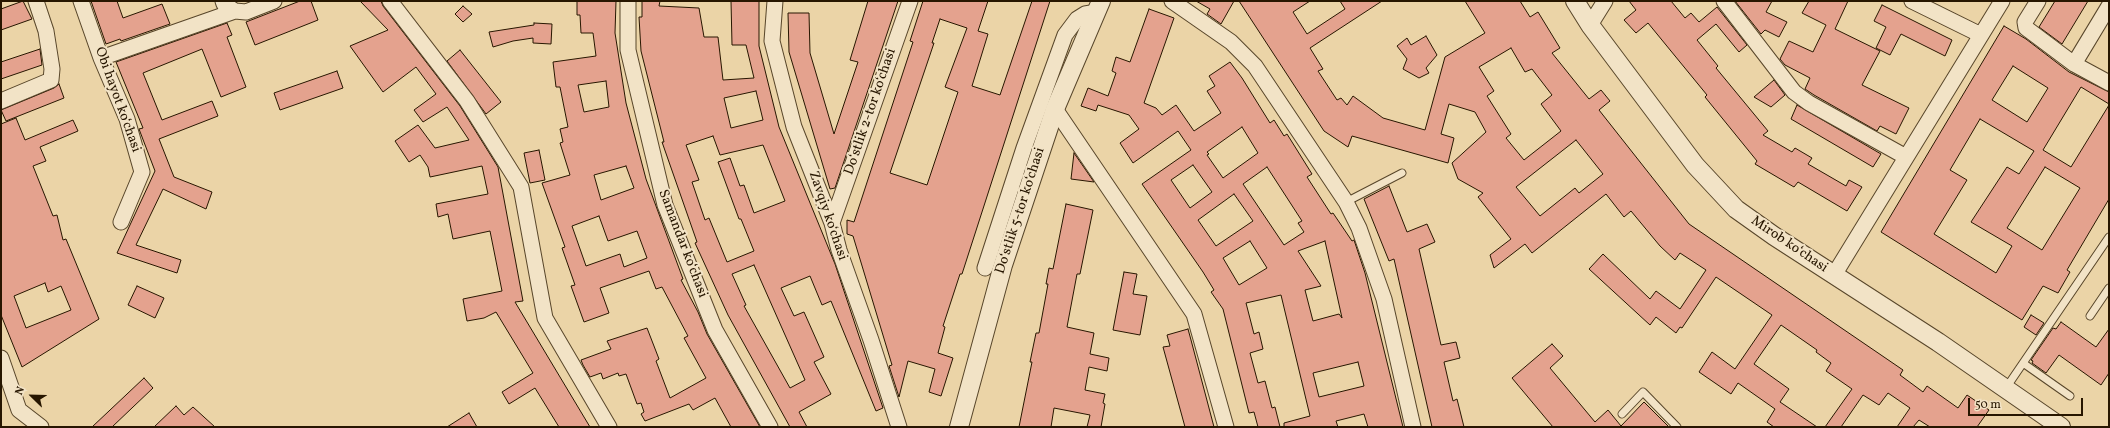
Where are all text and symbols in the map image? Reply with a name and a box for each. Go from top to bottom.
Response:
street label: Obi hayot koʻchasi [90,45,144,155]
street label: Doʻstlik 2-tor koʻchasi [841,46,901,178]
street label: Doʻstlik 5-tor koʻchasi [993,146,1049,276]
street label: Zavqiy koʻchasi [804,169,850,263]
street label: Samandar ko‘chasi [654,188,710,300]
street label: Mirob koʻchasi [1747,213,1831,277]
north arrow [12,376,52,416]
text: N [12,385,29,398]
scale bar [1970,390,2085,416]
text: 50 m [1975,397,2001,413]

